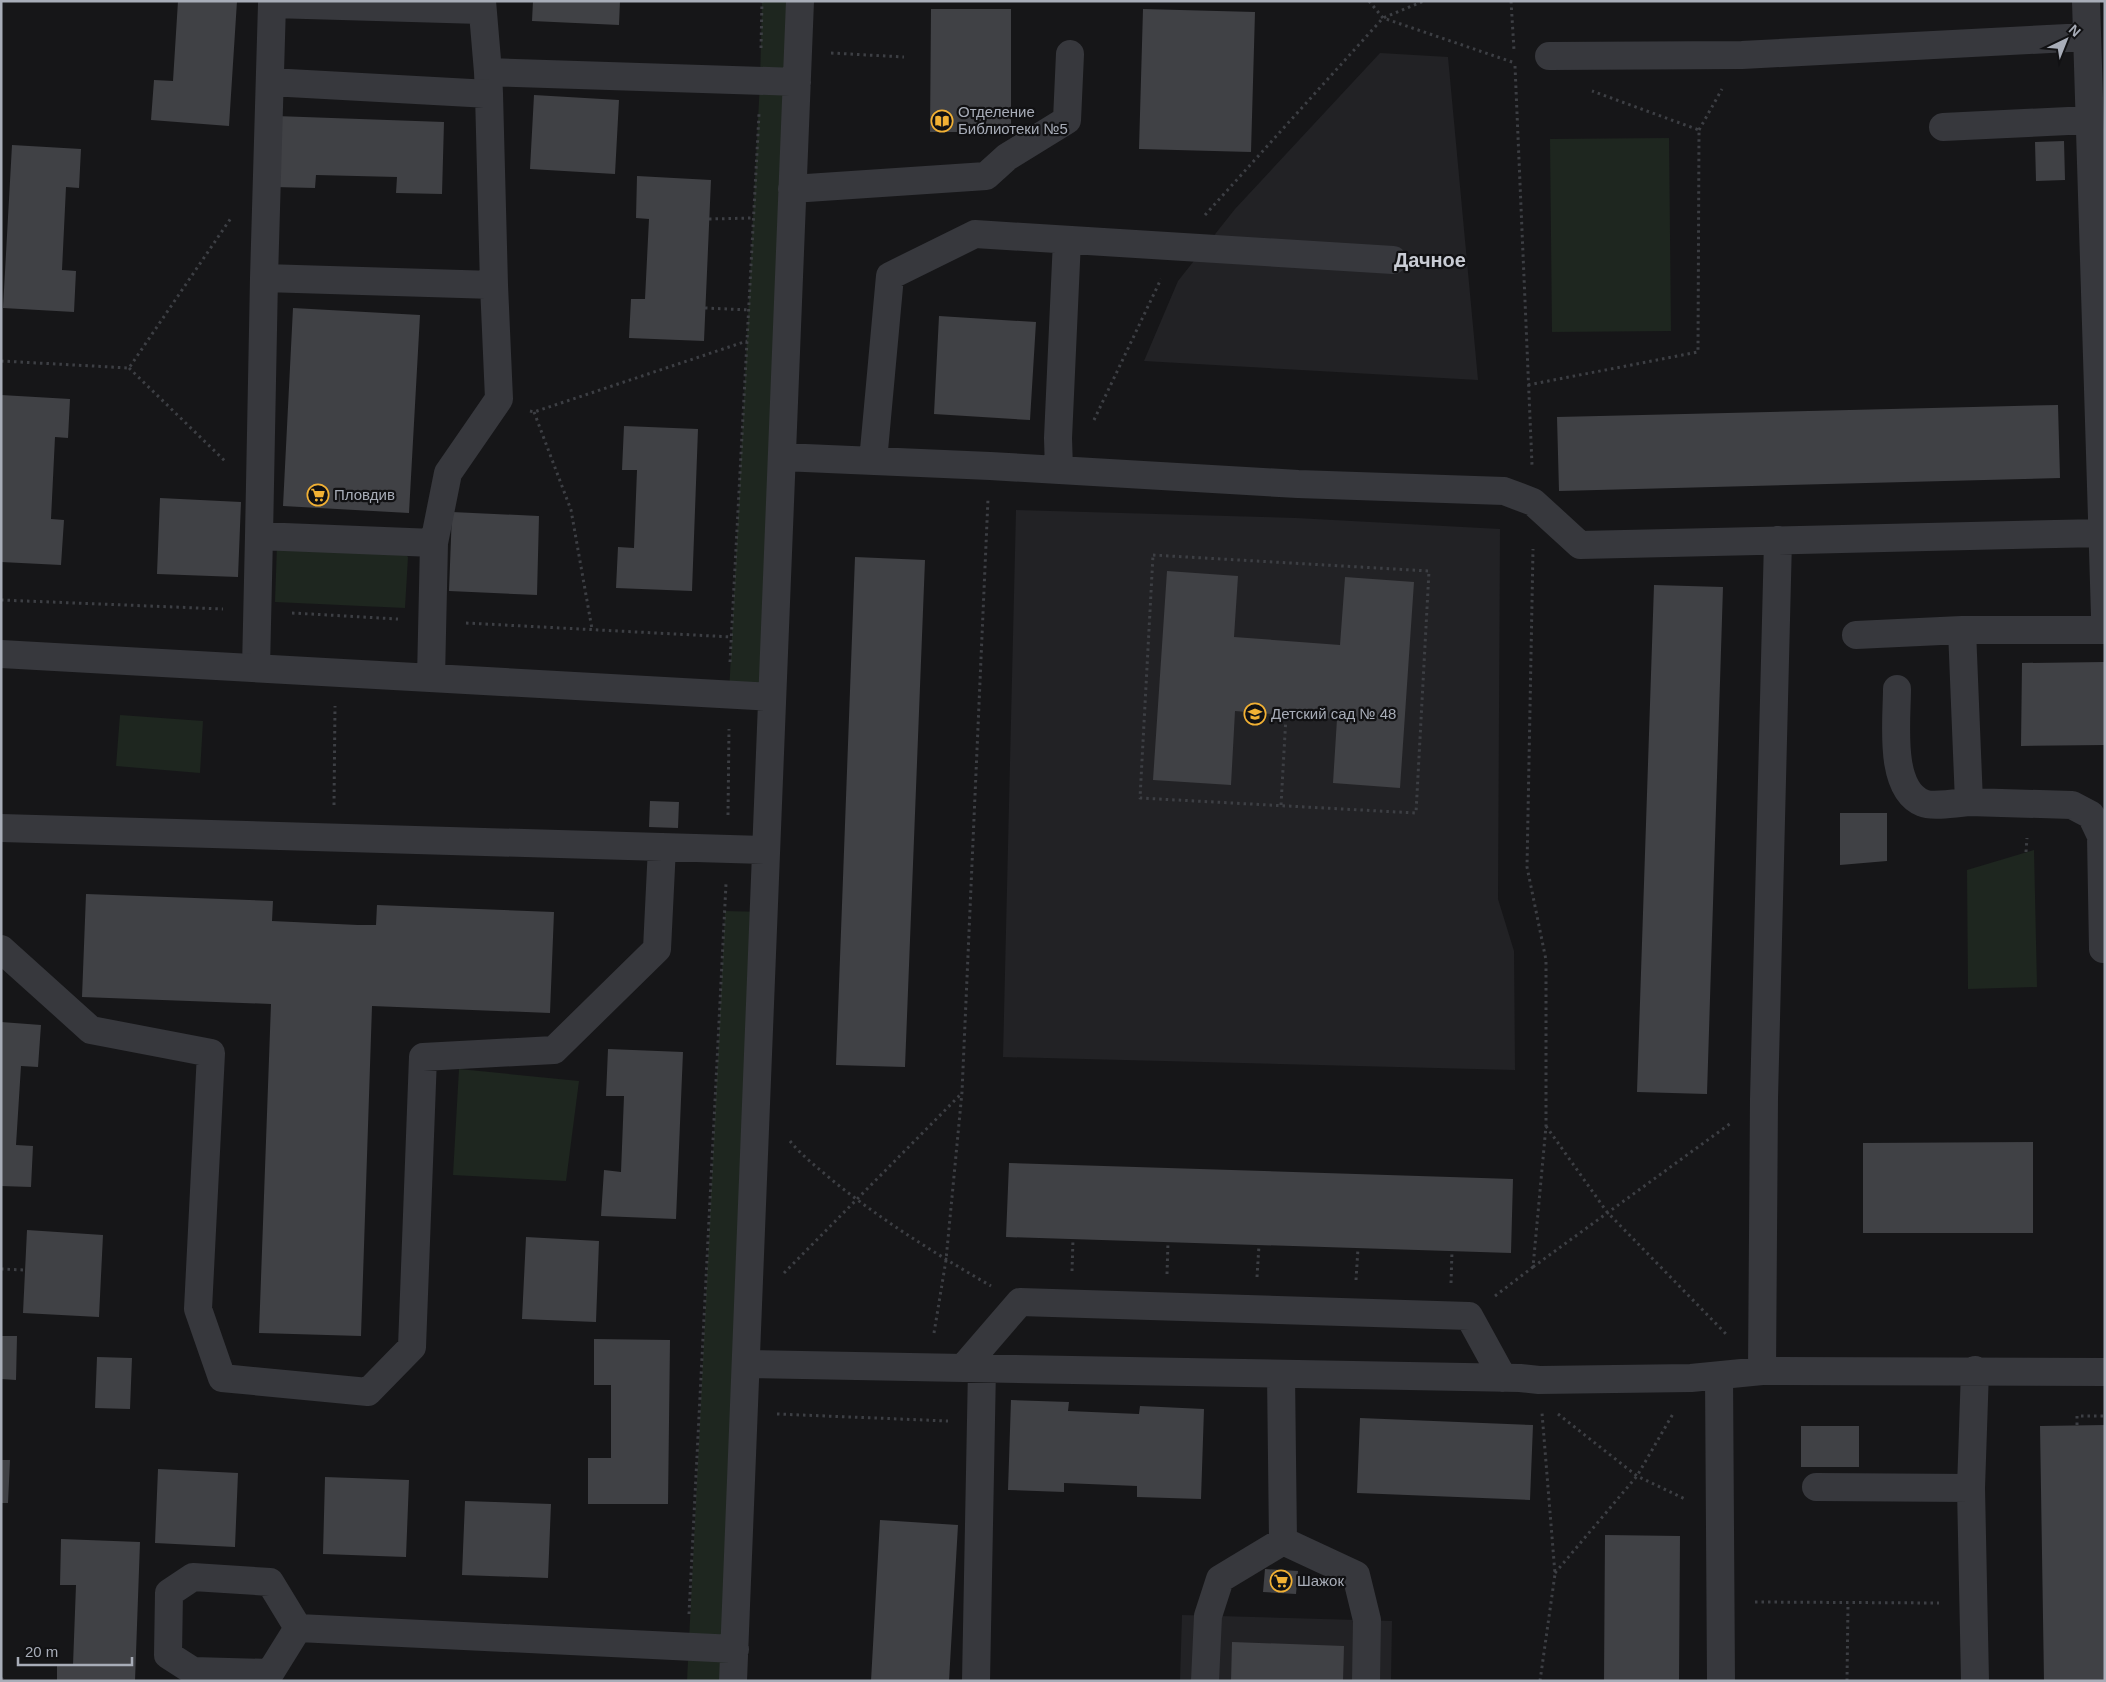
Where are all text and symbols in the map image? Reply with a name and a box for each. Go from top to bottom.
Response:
north arrow [2041,15,2091,65]
text: N [2066,21,2084,40]
place label: Отделение Библиотеки №5 [958,103,1068,137]
library icon: Отделение Библиотеки №5 [930,109,954,133]
district label: Дачное [1394,249,1466,271]
supermarket icon: Пловдив [306,483,330,507]
place label: Пловдив [334,486,395,503]
school or university icon: Детский сад № 48 [1243,702,1267,726]
place label: Детский сад № 48 [1271,705,1396,722]
supermarket icon: Шажок [1269,1569,1293,1593]
place label: Шажок [1297,1572,1344,1589]
scale bar [18,1634,131,1666]
text: 20 m [25,1643,58,1660]

